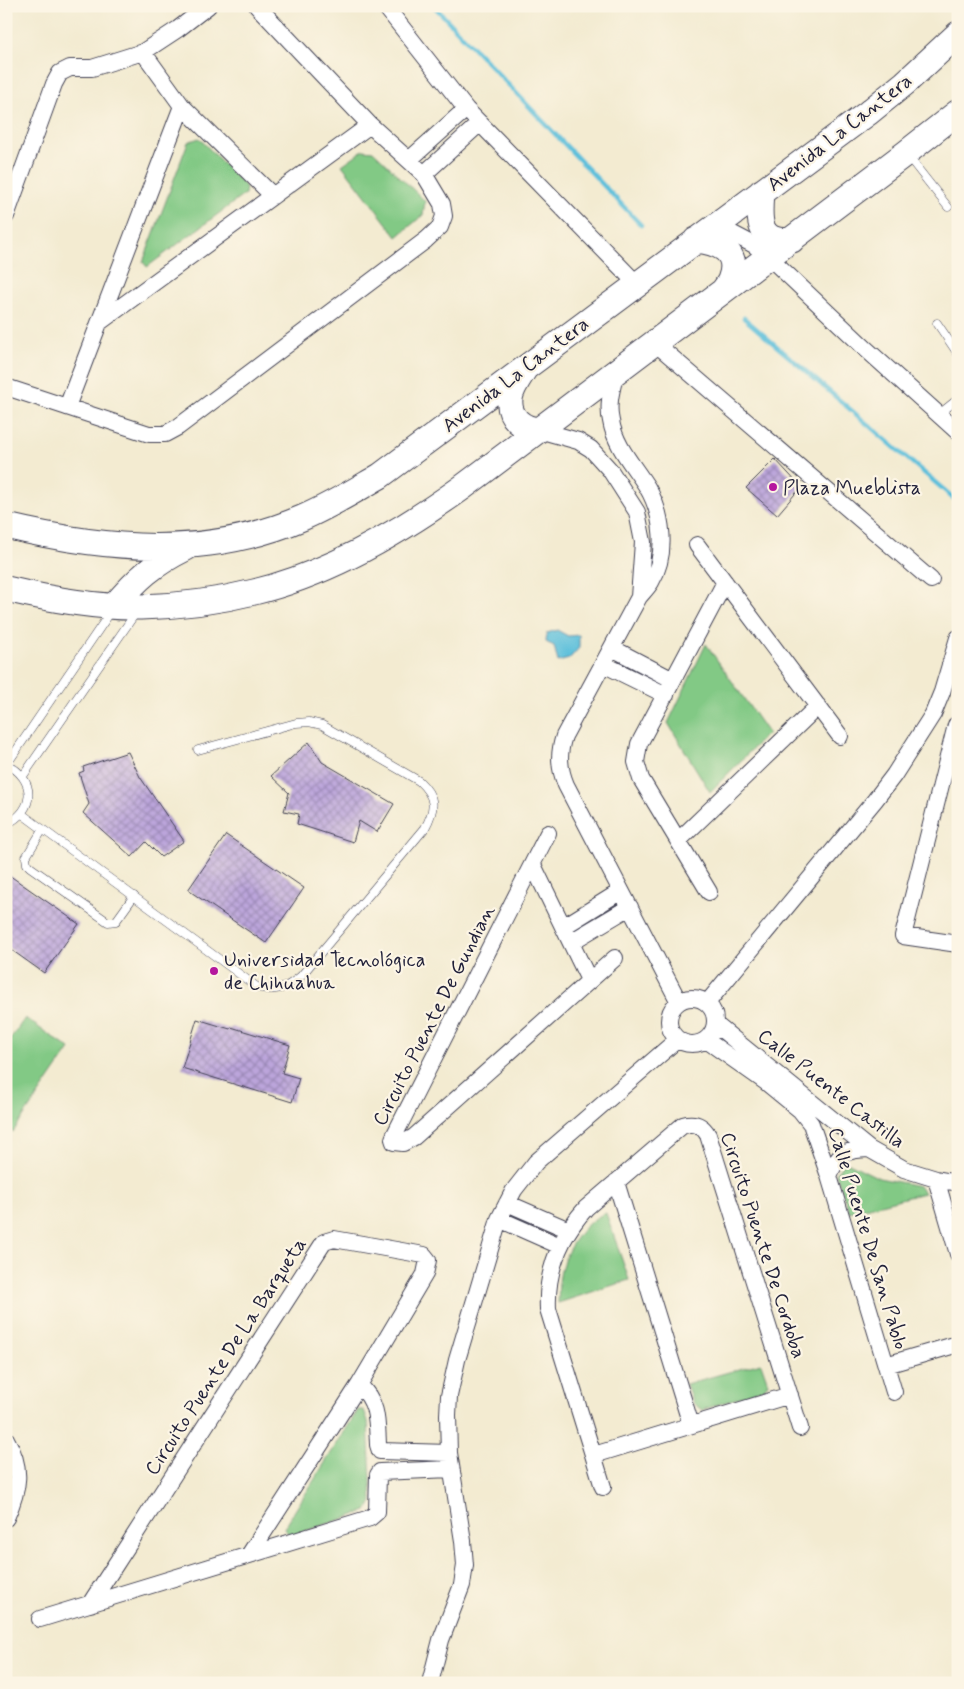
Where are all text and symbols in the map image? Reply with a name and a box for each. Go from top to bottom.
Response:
street label: Avenida La Cantera [762,68,918,198]
street label: Avenida La Cantera [437,311,595,439]
place label: Plaza Mueblista [783,475,921,502]
marker: Plaza Mueblista [767,481,779,493]
street label: Circuito Puente De Gundian [367,900,502,1131]
place label: Universidad Tecnológica de Chihuahua [224,947,426,997]
marker: Universidad Tecnológica de Chihuahua [208,965,220,977]
street label: Calle Puente Castilla [752,1023,911,1155]
street label: Calle Puente De San Pablo [821,1124,914,1353]
street label: Circuito Puente De Cordoba [713,1129,812,1362]
street label: Circuito Puente De La Barqueta [139,1233,313,1481]

